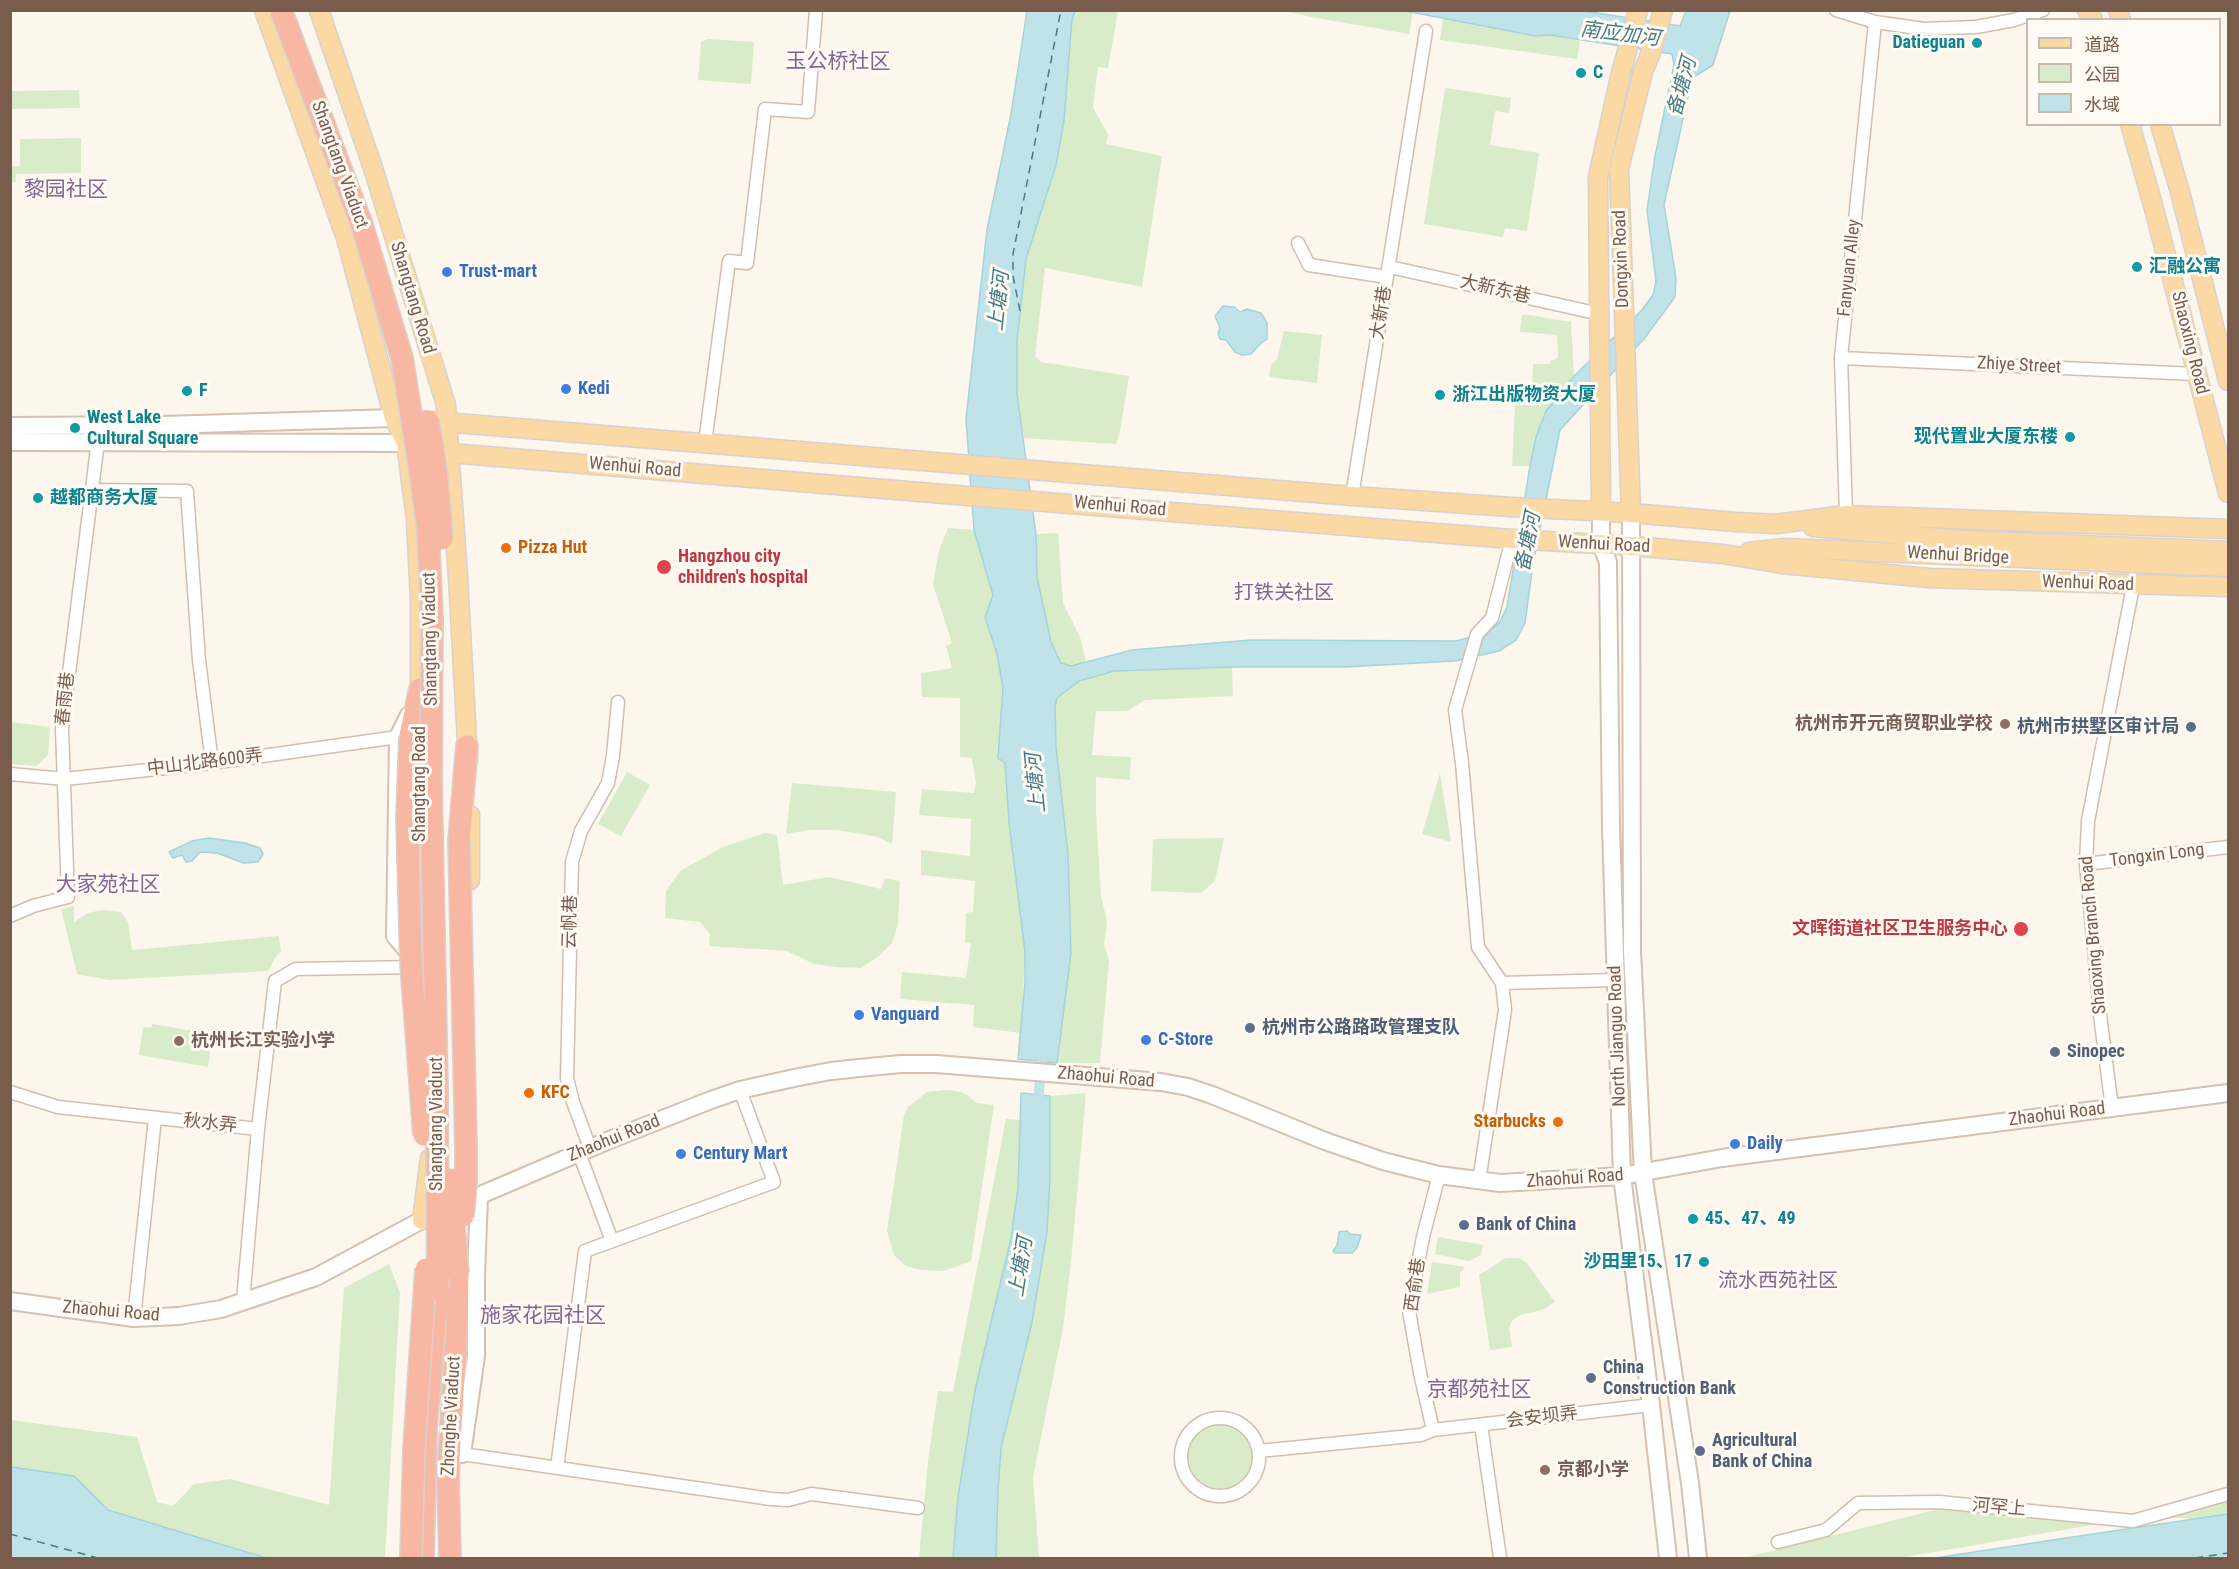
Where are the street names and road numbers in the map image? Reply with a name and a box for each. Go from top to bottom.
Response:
street label: Shangtang Viaduct [306,98,372,232]
street label: Dongxin Road [1609,210,1635,308]
street label: Fanyuan Alley [1834,218,1866,318]
street label: Shangtang Road [385,239,439,357]
street label: 大新东巷 [1457,271,1533,309]
street label: 大新巷 [1367,285,1397,341]
street label: Shaoxing Road [2166,289,2212,397]
street label: Zhiye Street [1976,353,2062,379]
street label: Wenhui Road [588,453,682,483]
street label: Wenhui Road [1073,492,1167,522]
street label: Wenhui Road [1557,532,1651,558]
street label: Wenhui Bridge [1907,543,2009,569]
street label: Shangtang Viaduct [419,572,443,706]
street label: Wenhui Road [2041,572,2135,596]
street label: 春雨巷 [52,671,80,727]
street label: Shangtang Road [409,726,431,842]
street label: 中山北路600弄 [146,745,264,781]
street label: Tongxin Long [2108,839,2206,873]
street label: Shaoxing Branch Road [2076,855,2112,1015]
street label: 云帆巷 [560,895,582,949]
street label: North Jianguo Road [1605,965,1631,1107]
street label: Shangtang Viaduct [426,1057,448,1191]
street label: Zhaohui Road [1056,1063,1156,1093]
street label: Zhaohui Road [2007,1098,2107,1132]
street label: 秋水弄 [182,1110,238,1138]
street label: Zhaohui Road [565,1111,663,1167]
street label: Zhaohui Road [1526,1165,1624,1193]
street label: 西俞巷 [1402,1257,1430,1313]
street label: Zhaohui Road [61,1297,161,1327]
street label: Zhonghe Viaduct [438,1355,466,1477]
street label: 会安坝弄 [1505,1403,1579,1433]
street label: 河罕上 [1971,1495,2027,1521]

